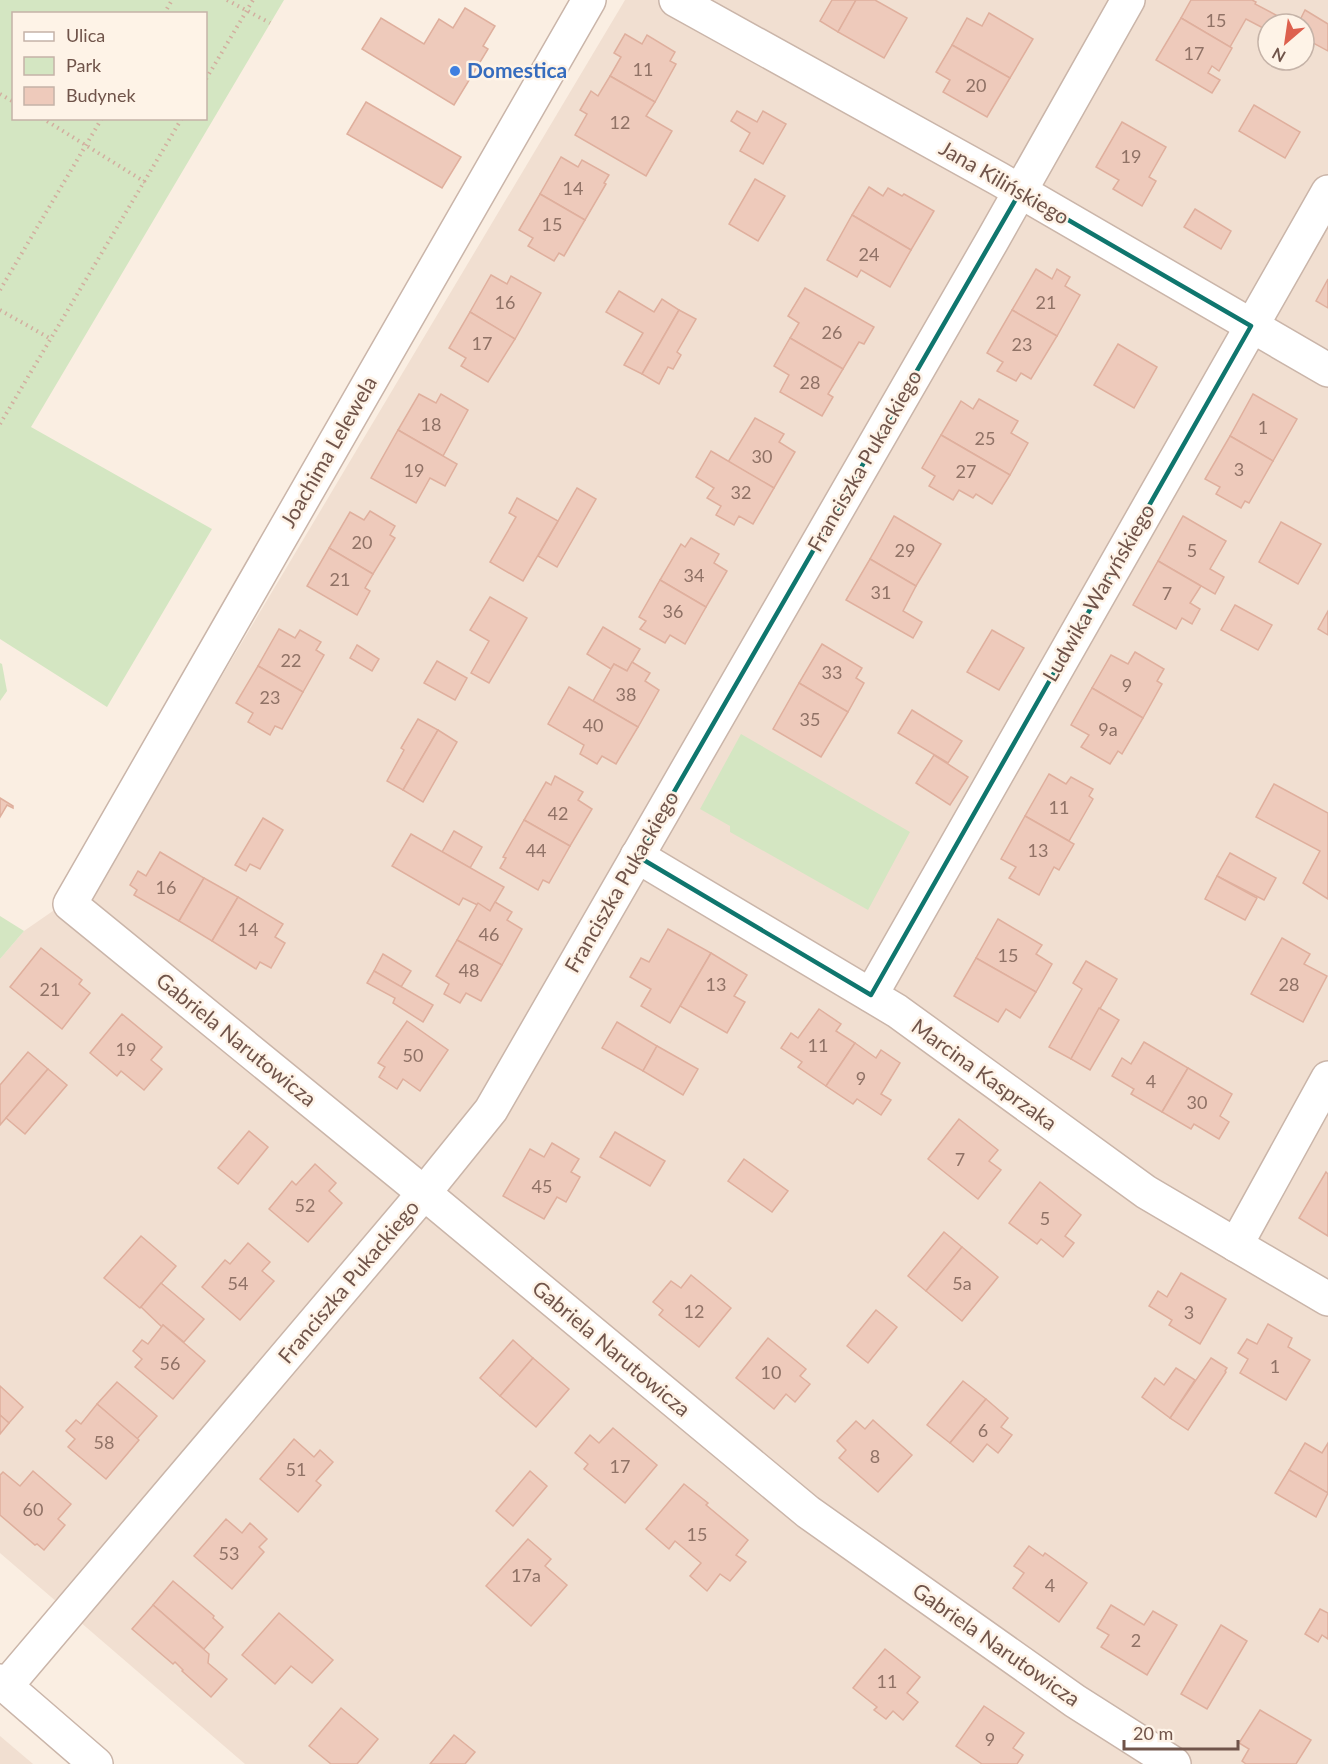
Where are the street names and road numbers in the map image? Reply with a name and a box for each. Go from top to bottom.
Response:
street label: Jana Kilińskiego [935,134,1074,229]
street label: Franciszka Pukackiego [801,365,926,556]
street label: Joachima Lelewela [274,371,381,531]
street label: Ludwika Waryńskiego [1037,499,1159,686]
street label: Franciszka Pukackiego [558,786,683,977]
street label: Gabriela Narutowicza [152,967,322,1111]
street label: Marcina Kasprzaka [907,1013,1062,1135]
street label: Franciszka Pukackiego [272,1194,424,1368]
street label: Gabriela Narutowicza [528,1275,696,1421]
street label: Gabriela Narutowicza [908,1577,1085,1711]

